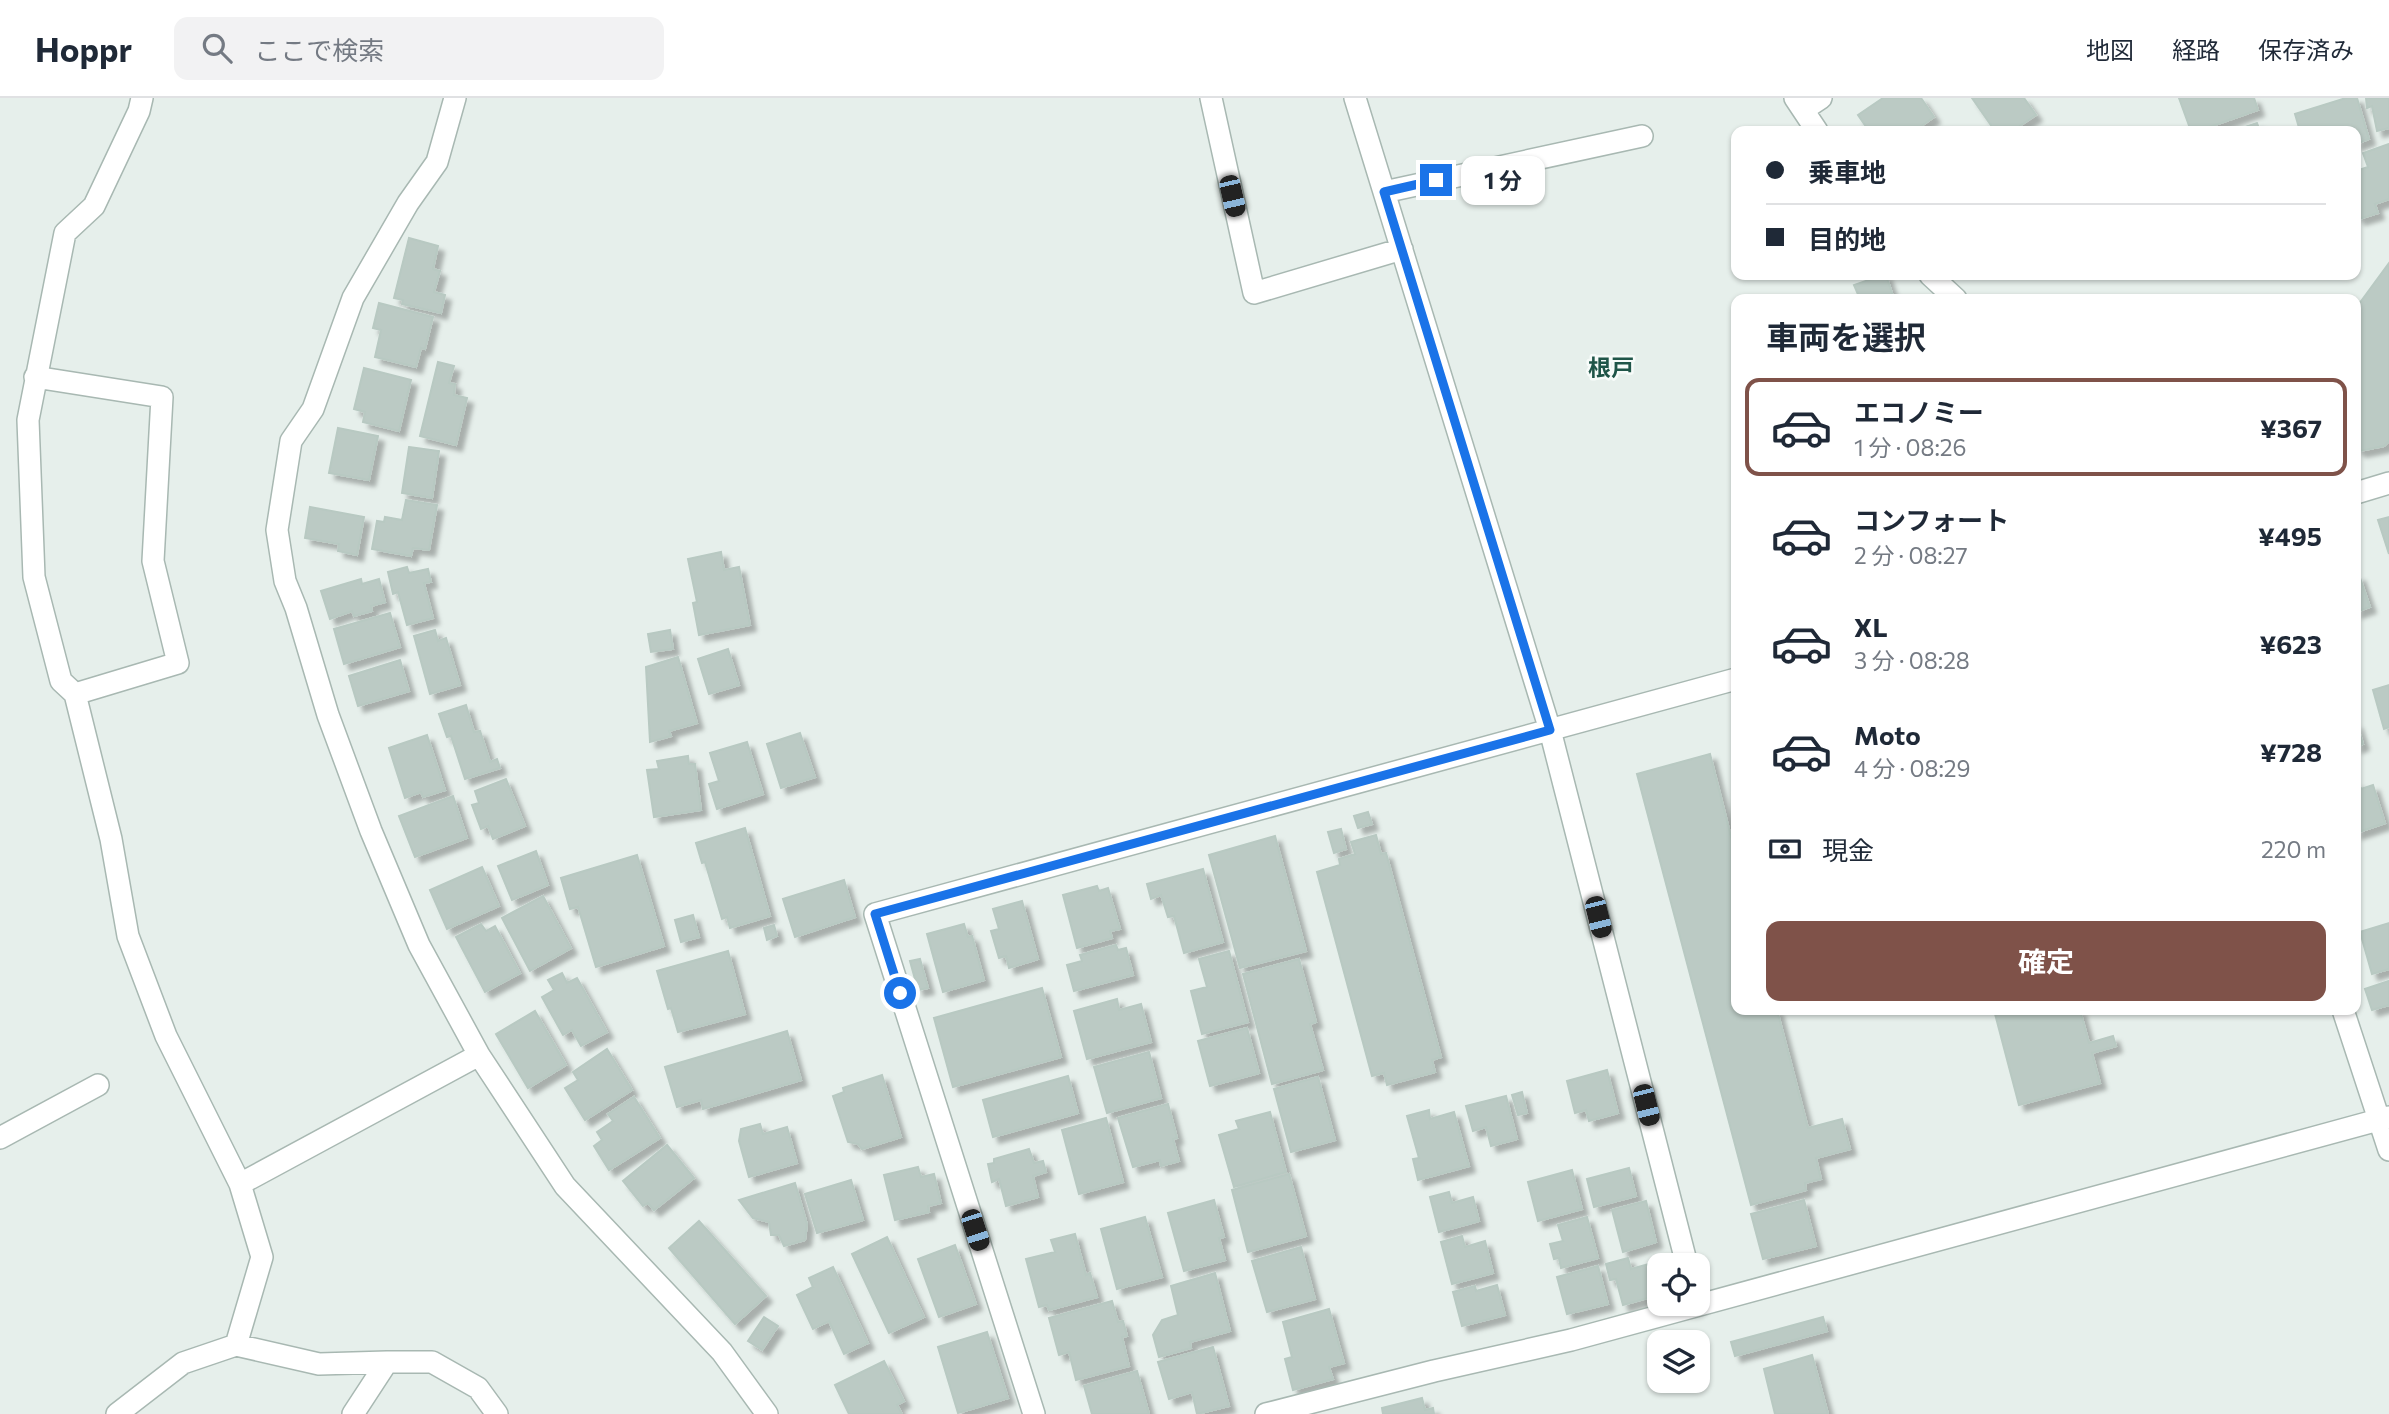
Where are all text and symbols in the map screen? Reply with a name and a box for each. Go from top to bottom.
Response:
search box [174,17,664,80]
text: Hoppr [35,28,132,69]
icon: search [198,29,236,67]
text: ここで検索 [254,34,384,65]
text: 地図 [2086,35,2134,64]
text: 経路 [2172,35,2220,64]
text: 保存済み [2258,35,2354,64]
callout: 1 分 [1460,155,1544,204]
text: 乗車地 [1808,156,1886,187]
route end [1420,164,1452,196]
text: 1 分 [1484,166,1522,194]
car [1218,173,1247,219]
text: 目的地 [1808,223,1886,254]
text: 車両を選択 [1766,316,1926,356]
district label: 根戸 [1588,353,1634,381]
icon: car [1770,396,1833,459]
text: エコノミー [1854,396,1984,427]
text: ¥367 [2260,412,2322,443]
text: 1 分 · 08:26 [1854,433,1967,461]
icon: car [1770,504,1833,567]
text: コンフォート [1854,504,2009,535]
text: ¥495 [2258,520,2322,551]
text: 2 分 · 08:27 [1854,541,1968,569]
text: XL [1854,611,1888,642]
icon: car [1770,612,1833,675]
text: ¥623 [2260,628,2322,659]
text: 3 分 · 08:28 [1854,646,1970,674]
text: Moto [1854,719,1921,750]
icon: car [1770,720,1833,783]
text: ¥728 [2260,736,2322,767]
text: 4 分 · 08:29 [1854,754,1971,782]
icon: cash [1766,830,1804,868]
text: 現金 [1822,834,1874,865]
text: 220 m [2261,835,2326,863]
car [1583,894,1614,940]
button: 確定 [1766,921,2326,1001]
route start [884,977,916,1009]
car [1631,1082,1662,1128]
car [959,1207,992,1253]
map controls [1647,1253,1710,1393]
button: locate [1647,1253,1710,1316]
button: layers [1647,1330,1710,1393]

